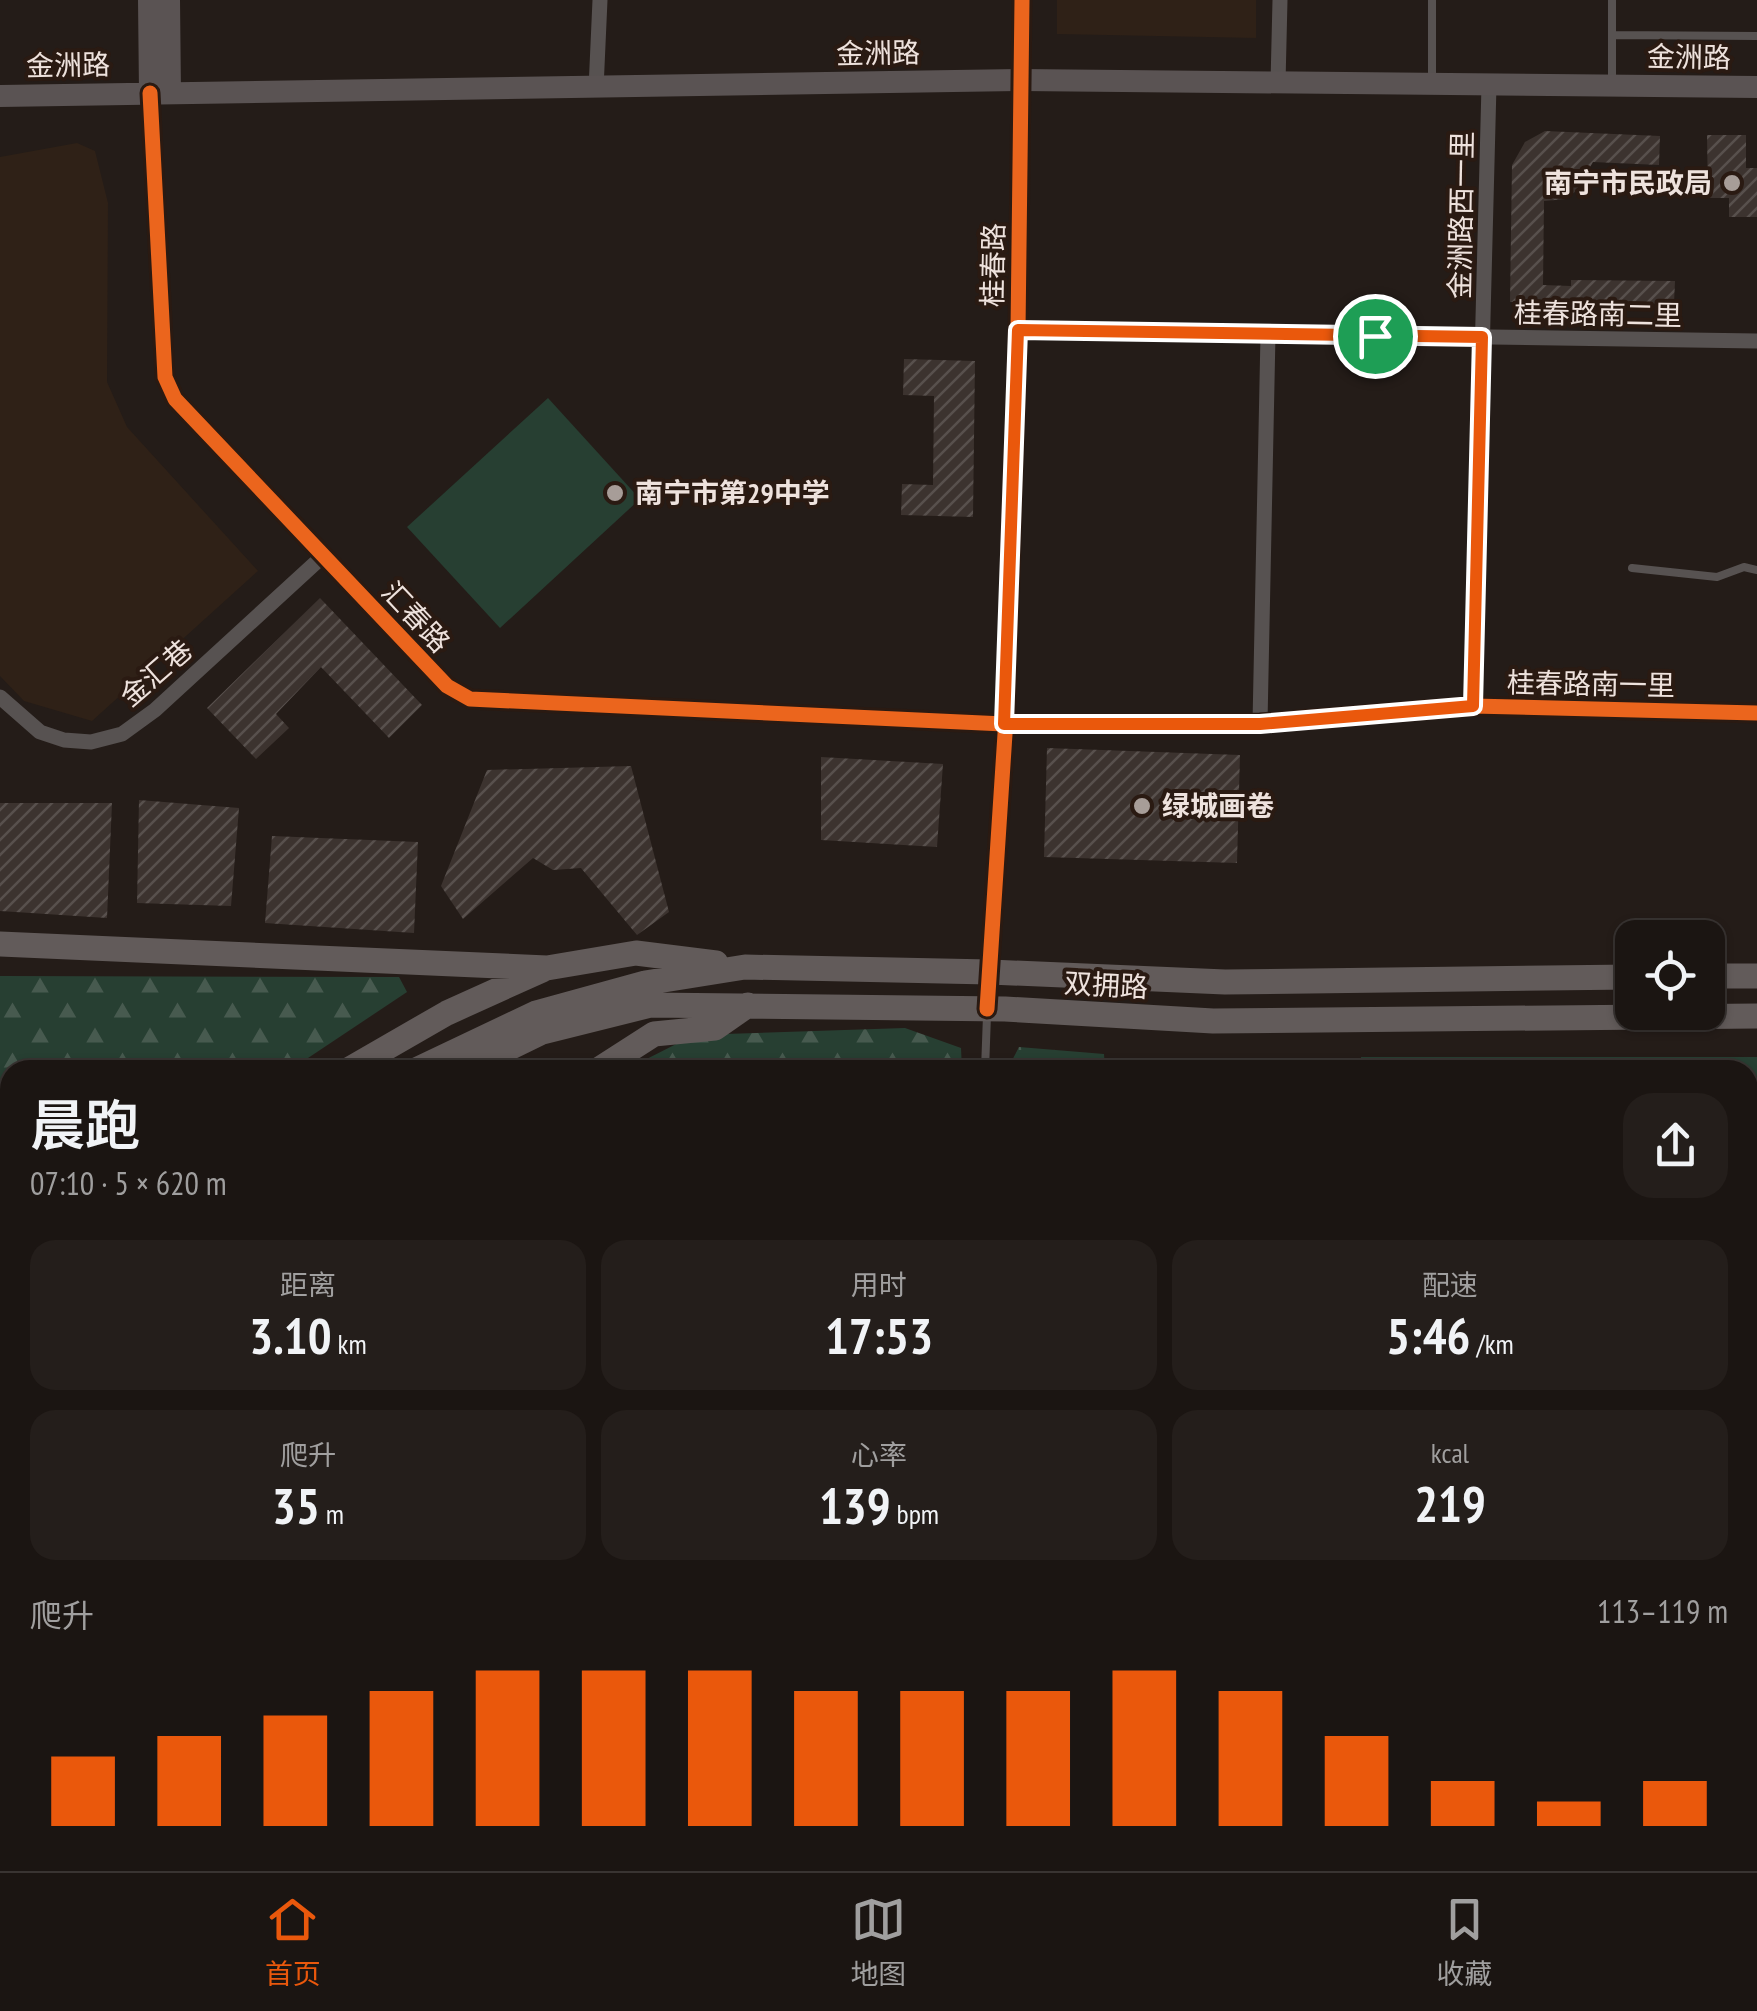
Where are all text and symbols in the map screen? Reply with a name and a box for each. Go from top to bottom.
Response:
street label: 金洲路 [836,33,920,72]
street label: 金洲路 [1647,37,1731,76]
street label: 金洲路 [26,45,110,84]
street label: 金洲路西一里 [1441,131,1480,299]
place label: 南宁市民政局 [1544,164,1712,201]
marker: 南宁市民政局 [1721,172,1743,194]
street label: 桂春路 [973,223,1012,307]
pin [1333,294,1418,379]
street label: 桂春路南二里 [1514,294,1682,333]
icon: arrive [1348,309,1403,364]
place label: 南宁市第29中学 [635,474,830,511]
marker: 南宁市第29中学 [604,482,626,504]
street label: 汇春路 [374,573,459,660]
street label: 金汇巷 [112,631,200,714]
street label: 桂春路南一里 [1507,664,1675,703]
place label: 绿城画卷 [1162,787,1274,824]
marker: 绿城画卷 [1131,795,1153,817]
map controls [1615,920,1725,1030]
button: locate [1615,920,1725,1030]
street label: 双拥路 [1063,964,1149,1005]
text: 晨跑 [30,1089,140,1160]
button: share [1623,1093,1728,1198]
text: 07:10 · 5 × 620 m [30,1162,227,1204]
text: 距离 [280,1266,336,1303]
text: 用时 [851,1266,907,1303]
text: 配速 [1422,1266,1478,1303]
text: 3.10 [249,1303,332,1368]
text: 17:53 [825,1303,933,1368]
text: 5:46 [1386,1303,1470,1368]
text: km [332,1325,367,1362]
text: /km [1470,1325,1514,1362]
text: kcal [1431,1434,1469,1471]
text: 爬升 [280,1436,336,1473]
text: 心率 [851,1436,907,1473]
text: 219 [1414,1471,1486,1536]
text: 35 [272,1473,320,1538]
text: 139 [819,1473,891,1538]
text: m [320,1495,344,1532]
text: bpm [891,1495,939,1532]
text: 113–119 m [1597,1590,1728,1632]
text: 爬升 [30,1594,94,1636]
tab: 首页 [265,1892,321,1992]
tab: 地图 [850,1892,906,1992]
tab: 收藏 [1436,1892,1492,1992]

